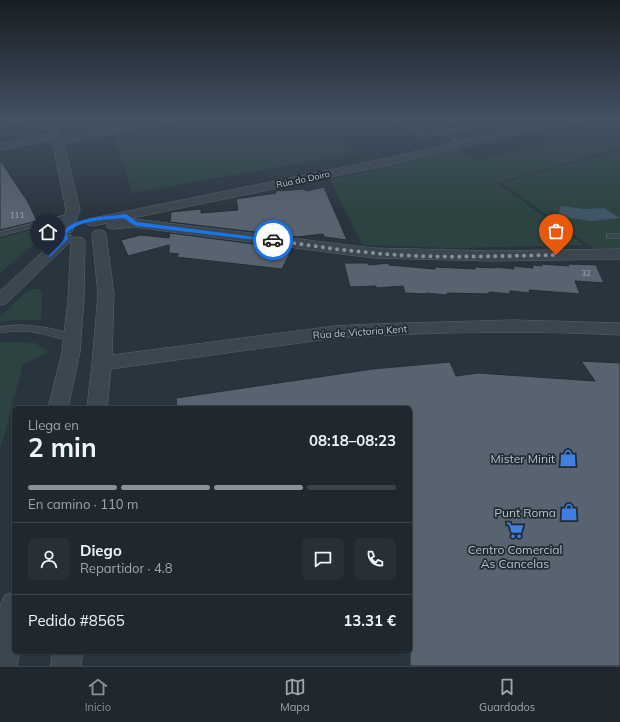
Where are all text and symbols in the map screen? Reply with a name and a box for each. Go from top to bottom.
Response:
street label: Rúa do Doiro [275,168,331,190]
house number: 111 [10,210,24,220]
pin [539,214,573,255]
pin [31,215,65,256]
courier [253,220,293,260]
icon: bag [545,220,567,242]
icon: home [37,221,59,243]
icon: car [262,229,284,251]
house number: 32 [581,268,591,278]
street label: Rúa de Victoria Kent [312,322,408,342]
text: Llega en [28,417,79,433]
text: 2 min [28,431,97,464]
text: 08:18–08:23 [309,431,396,450]
shop icon: Mister Minit [558,448,578,468]
place label: Mister Minit [491,451,555,466]
text: En camino · 110 m [28,496,138,512]
shop icon: Punt Roma [559,502,579,522]
place label: Punt Roma [494,505,556,520]
supermarket icon: Centro Comercial As Cancelas [505,520,525,540]
button: person [28,538,70,580]
button: chat [302,538,344,580]
button: phone [354,538,396,580]
text: Diego [80,541,122,560]
place label: Centro Comercial As Cancelas [468,542,562,571]
text: Repartidor · 4.8 [80,560,173,576]
text: Pedido #8565 [28,611,125,630]
text: 13.31 € [343,611,396,630]
tab: Inicio [85,676,111,714]
tab: Mapa [280,676,310,714]
tab: Guardados [479,676,535,714]

